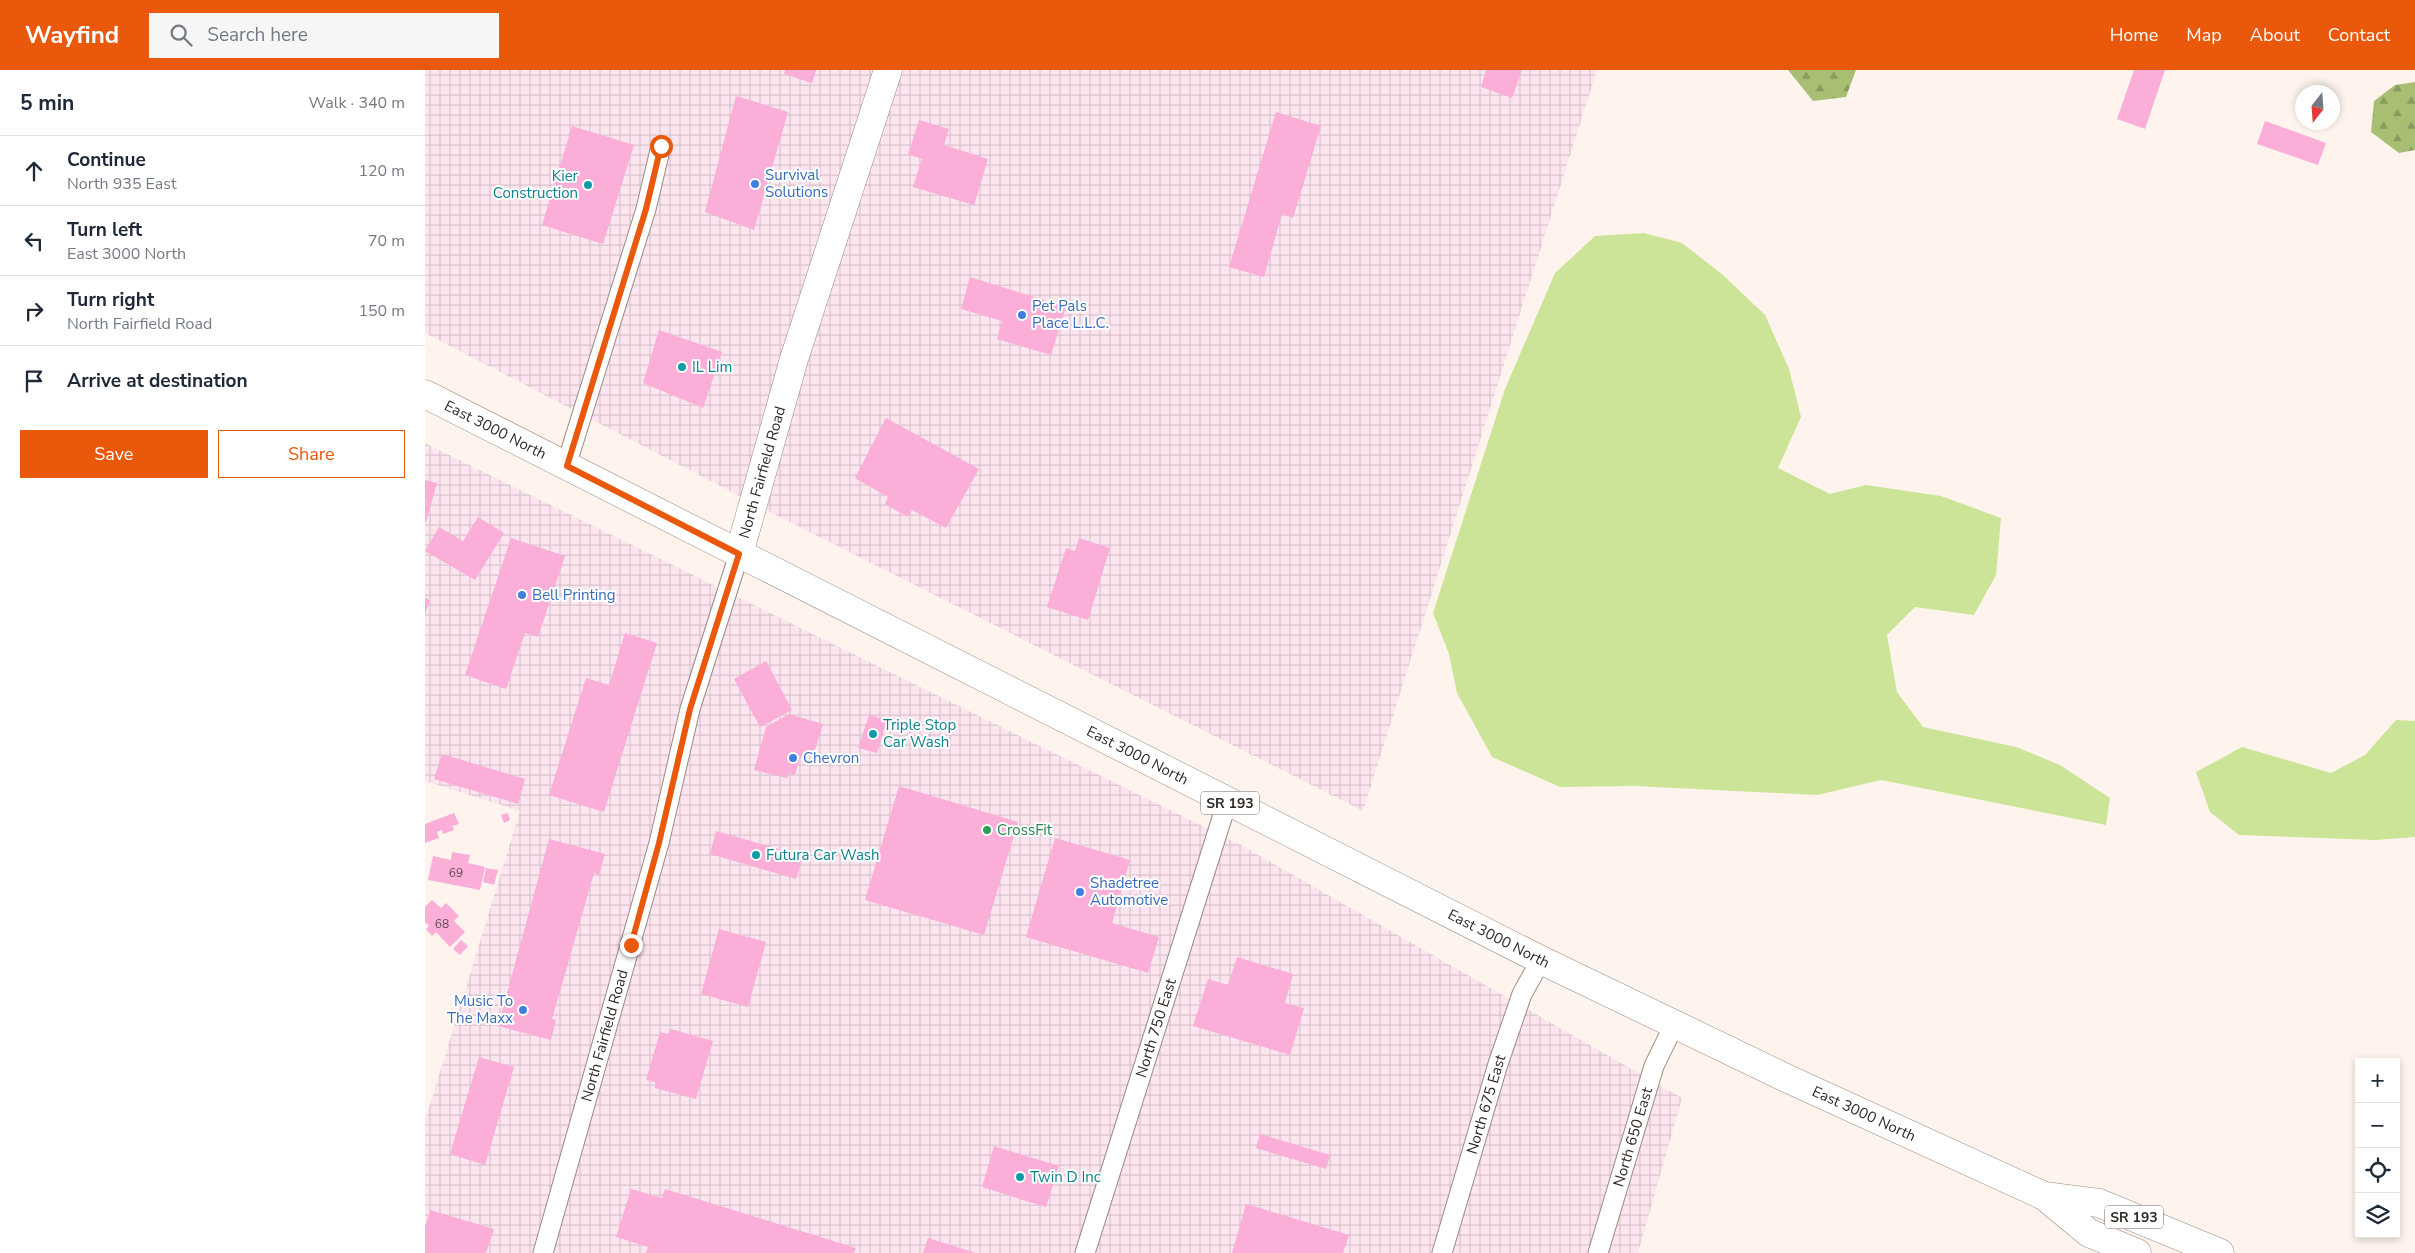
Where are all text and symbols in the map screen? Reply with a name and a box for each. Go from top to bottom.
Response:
search box [149,13,499,58]
text: Wayfind [25,19,119,51]
icon: search [167,21,195,49]
text: Search here [207,22,308,48]
text: Home [2110,23,2158,47]
text: Map [2186,23,2222,47]
text: About [2250,23,2300,47]
text: Contact [2328,23,2390,47]
north arrow [2295,85,2340,130]
text: 5 min [20,89,74,117]
text: Walk · 340 m [309,92,405,114]
route start [650,135,673,158]
text: Continue [67,147,146,173]
icon: ahead [20,157,48,185]
text: 120 m [358,160,405,182]
place label: Survival Solutions [765,165,828,202]
place label: Kier Construction [493,166,579,203]
text: North 935 East [67,173,177,195]
marker: Survival Solutions [749,178,761,190]
marker: Kier Construction [582,179,594,191]
text: Turn left [67,217,142,243]
icon: left [20,227,48,255]
text: 70 m [368,230,405,252]
text: East 3000 North [67,243,186,265]
text: Turn right [67,287,154,313]
place label: Pet Pals Place L.L.C. [1032,296,1109,333]
icon: right [20,297,48,325]
text: 150 m [358,300,405,322]
marker: Pet Pals Place L.L.C. [1016,309,1028,321]
text: North Fairfield Road [67,313,212,335]
place label: IL Lim [692,357,732,377]
marker: IL Lim [676,361,688,373]
icon: arrive [20,367,48,395]
text: Arrive at destination [67,368,248,394]
street label: East 3000 North [441,396,550,464]
street label: North Fairfield Road [734,404,790,541]
button: Save [20,430,208,478]
button: Share [218,430,405,478]
place label: Bell Printing [532,585,616,605]
marker: Bell Printing [516,589,528,601]
place label: Triple Stop Car Wash [883,715,956,752]
street label: East 3000 North [1083,721,1192,790]
marker: Triple Stop Car Wash [867,728,879,740]
place label: Chevron [803,748,859,768]
marker: Chevron [787,752,799,764]
road number: SR 193 [1201,791,1259,814]
place label: CrossFit [997,820,1053,840]
marker: CrossFit [981,824,993,836]
place label: Futura Car Wash [766,845,880,865]
marker: Futura Car Wash [750,849,762,861]
house number: 69 [449,865,463,881]
place label: Shadetree Automotive [1090,873,1168,910]
marker: Shadetree Automotive [1074,886,1086,898]
street label: East 3000 North [1444,904,1553,973]
house number: 68 [435,916,449,932]
route end [620,934,643,957]
street label: North Fairfield Road [576,967,633,1104]
street label: North 750 East [1131,975,1181,1080]
place label: Music To The Maxx [447,991,513,1028]
marker: Music To The Maxx [517,1004,529,1016]
street label: North 675 East [1462,1051,1511,1157]
map controls [2355,1058,2400,1238]
button: + [2355,1058,2400,1103]
street label: East 3000 North [1809,1081,1919,1146]
street label: North 650 East [1608,1084,1657,1189]
button: − [2355,1103,2400,1148]
button: locate [2355,1148,2400,1193]
place label: Twin D Inc [1030,1167,1101,1187]
marker: Twin D Inc [1014,1171,1026,1183]
button: layers [2355,1193,2400,1238]
road number: SR 193 [2105,1206,2163,1228]

